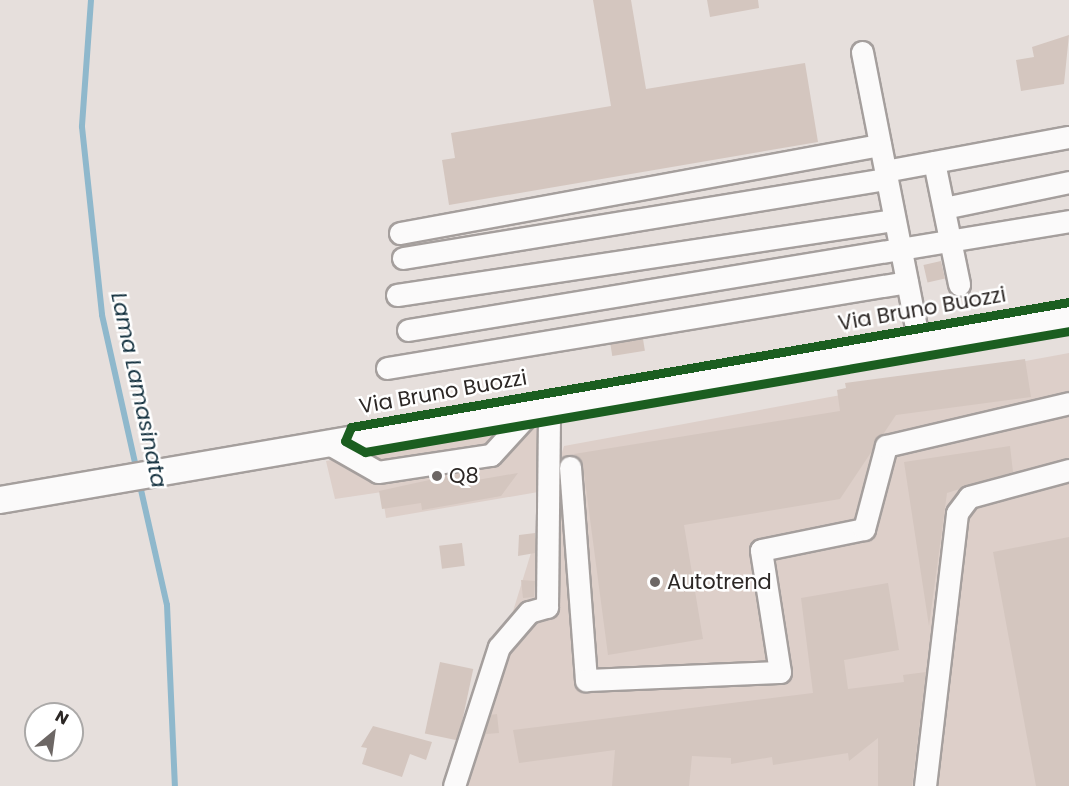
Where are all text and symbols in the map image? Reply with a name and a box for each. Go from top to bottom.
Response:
street label: Via Bruno Buozzi [836,282,1008,336]
water label: Lama Lamasinata [105,290,173,490]
street label: Via Bruno Buozzi [357,365,529,419]
place label: Q8 [449,463,479,489]
marker: Q8 [430,469,444,483]
place label: Autotrend [667,569,772,595]
marker: Autotrend [648,575,662,589]
north arrow [24,702,84,762]
text: N [51,705,73,731]

